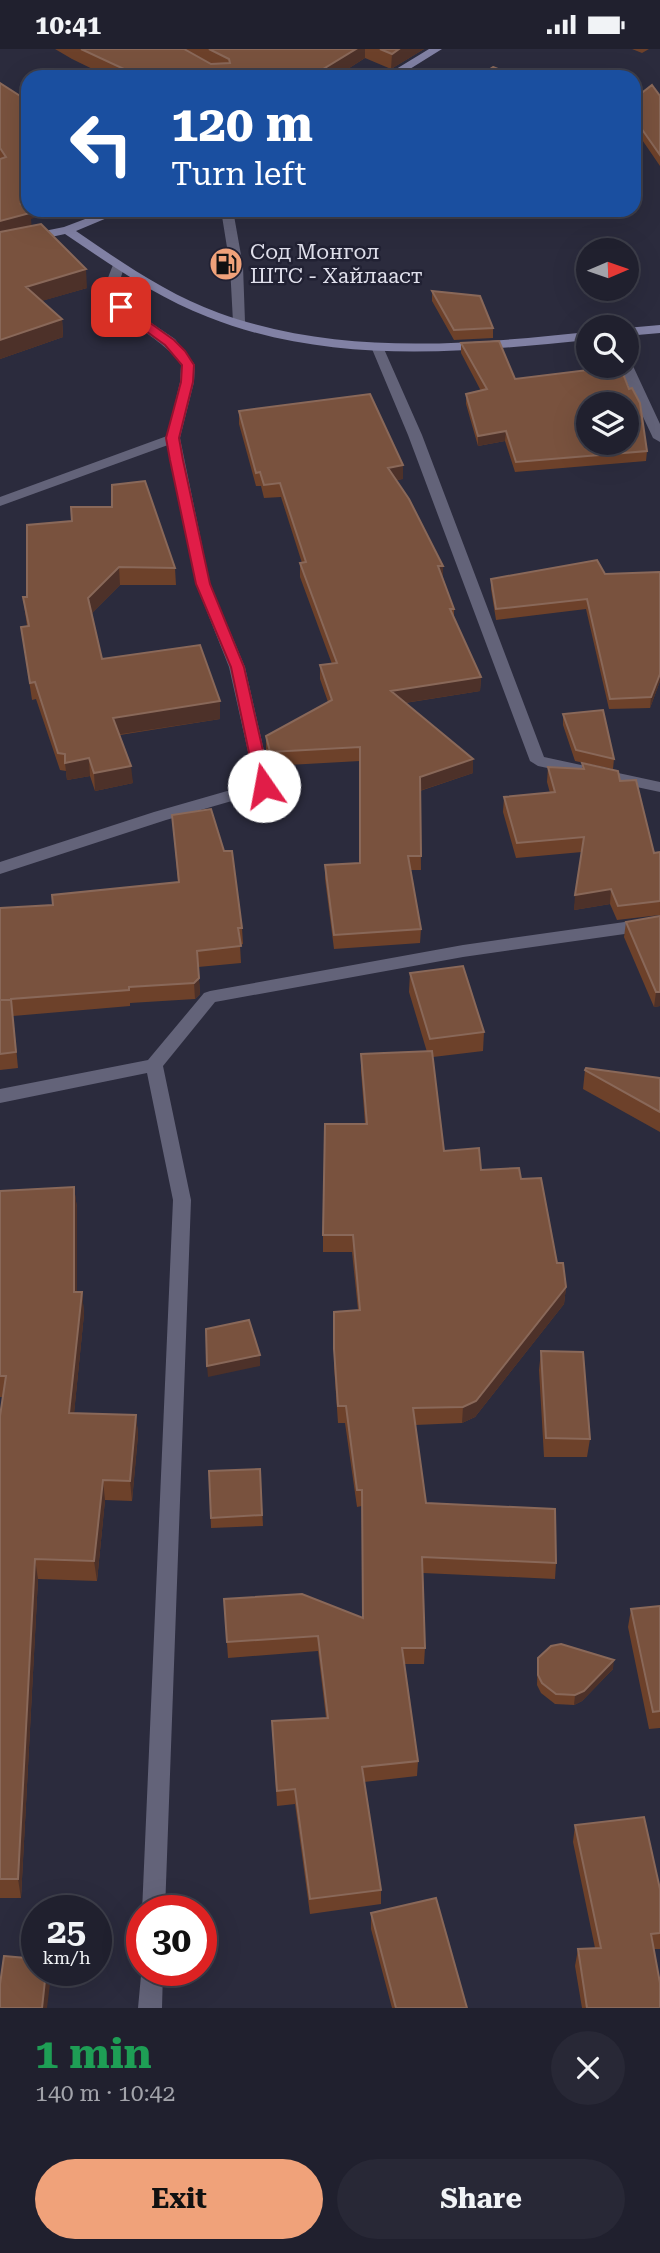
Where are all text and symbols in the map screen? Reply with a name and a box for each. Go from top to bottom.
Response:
text: 10:41 [35,10,101,40]
text: 120 m [171,96,313,153]
icon: left [56,98,147,189]
text: Turn left [171,155,306,193]
north arrow [576,238,639,301]
map controls [576,238,639,455]
place label: Сод Монгол ШТС - Хайлааст [250,240,423,288]
fuel station icon: Сод Монгол ШТС - Хайлааст [207,245,245,283]
pin [91,277,151,337]
icon: arrive [102,288,140,326]
button: search [576,315,639,378]
button: layers [576,392,639,455]
position arrow [227,749,301,823]
speed limit sign: 30 [126,1895,217,1986]
text: 25 [47,1911,86,1952]
text: km/h [42,1947,91,1968]
text: 1 min [35,2029,152,2078]
button: close [551,2031,625,2105]
text: 140 m · 10:42 [35,2080,175,2107]
button: Exit [35,2159,323,2239]
button: Share [337,2159,625,2239]

